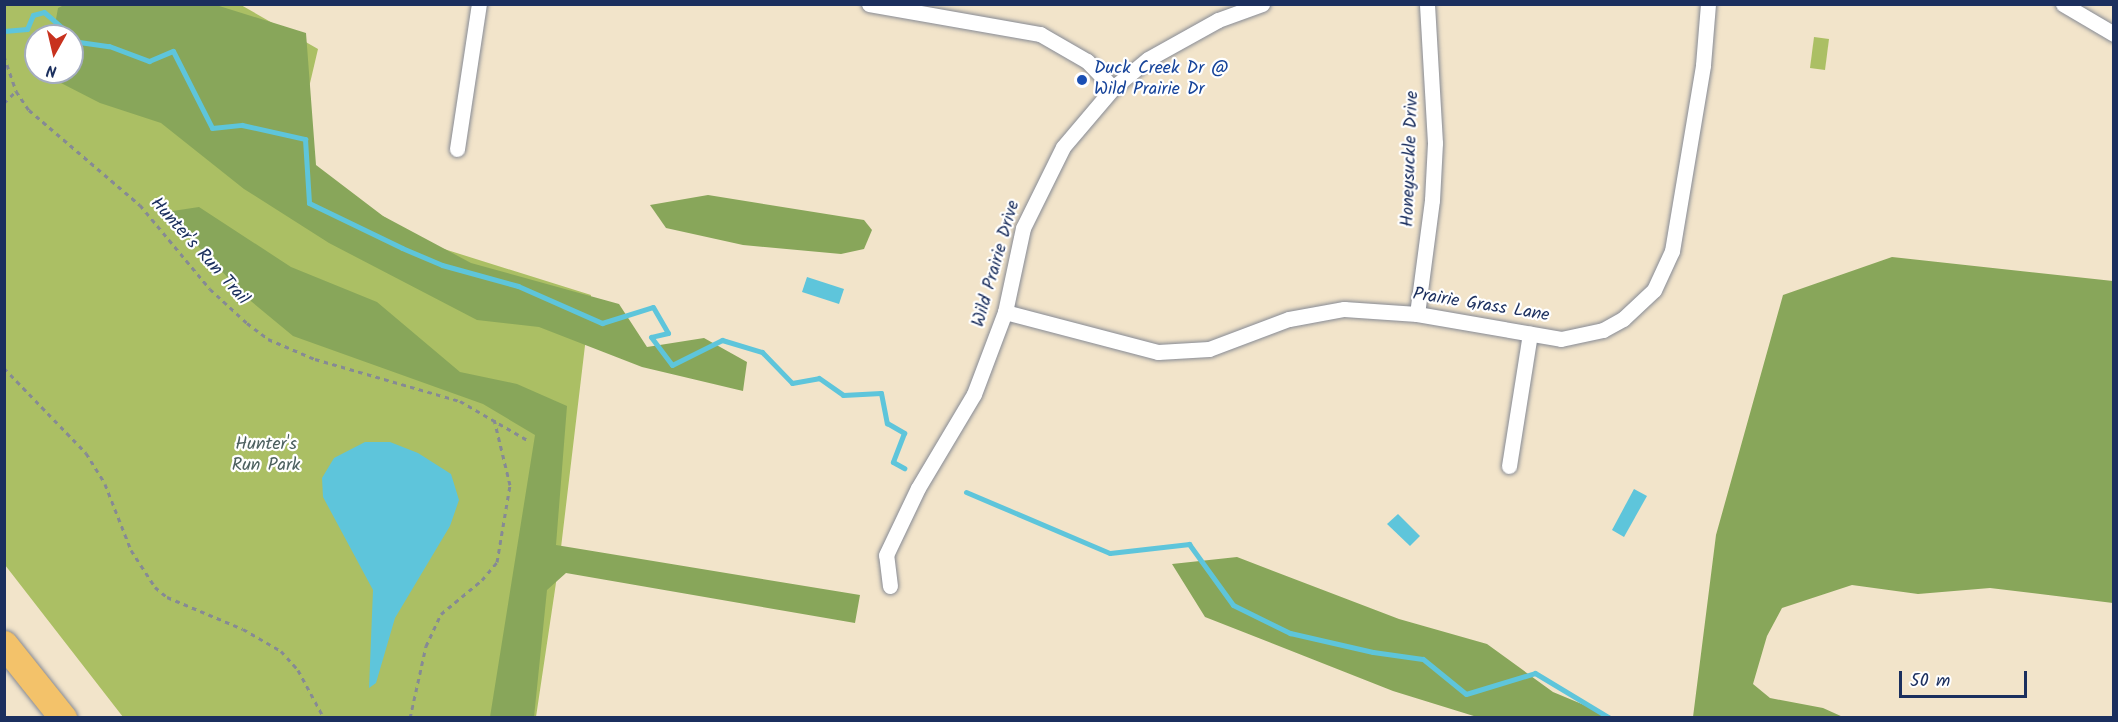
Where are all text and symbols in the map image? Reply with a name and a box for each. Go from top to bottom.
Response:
north arrow [24,24,84,84]
text: N [45,57,58,83]
place label: Duck Creek Dr @ Wild Prairie Dr [1094,59,1229,101]
marker: Duck Creek Dr @ Wild Prairie Dr [1075,73,1089,87]
street label: Honeysuckle Drive [1398,90,1424,228]
street label: Hunter's Run Trail [145,194,253,310]
street label: Wild Prairie Drive [969,198,1025,330]
street label: Prairie Grass Lane [1411,285,1551,327]
park label: Hunter's Run Park [232,435,300,478]
scale bar [1902,659,2030,697]
text: 50 m [1910,667,1950,696]

